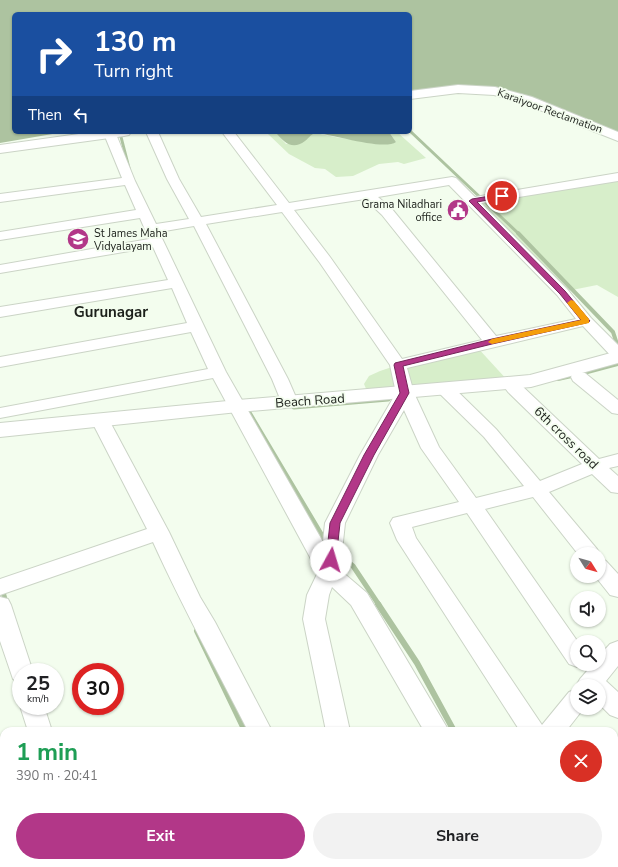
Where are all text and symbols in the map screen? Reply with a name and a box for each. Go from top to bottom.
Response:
text: 130 m [94,23,177,61]
icon: right [28,28,80,80]
text: Turn right [94,59,173,83]
street label: Karaiyoor Reclamation [495,85,605,137]
icon: left [70,104,92,126]
text: Then [28,105,62,125]
pin [485,179,519,213]
icon: arrive [491,185,513,207]
place label: Grama Niladhari office [361,197,442,225]
public building icon: Grama Niladhari office [445,197,471,223]
school or university icon: St James Maha Vidyalayam [65,226,91,252]
place label: St James Maha Vidyalayam [93,226,168,254]
district label: Gurunagar [74,302,148,322]
street label: Beach Road [275,390,345,412]
street label: 6th cross road [530,403,602,473]
position arrow [310,539,352,581]
north arrow [570,547,606,583]
map controls [570,547,606,715]
button: sound [570,591,606,627]
button: search [570,635,606,671]
speed limit sign: 30 [72,663,124,715]
text: 25 [26,670,50,697]
button: layers [570,679,606,715]
text: km/h [27,692,49,706]
text: 1 min [16,736,78,768]
button: close [560,740,602,782]
text: 390 m · 20:41 [16,767,98,785]
button: Exit [16,813,305,859]
button: Share [313,813,602,859]

